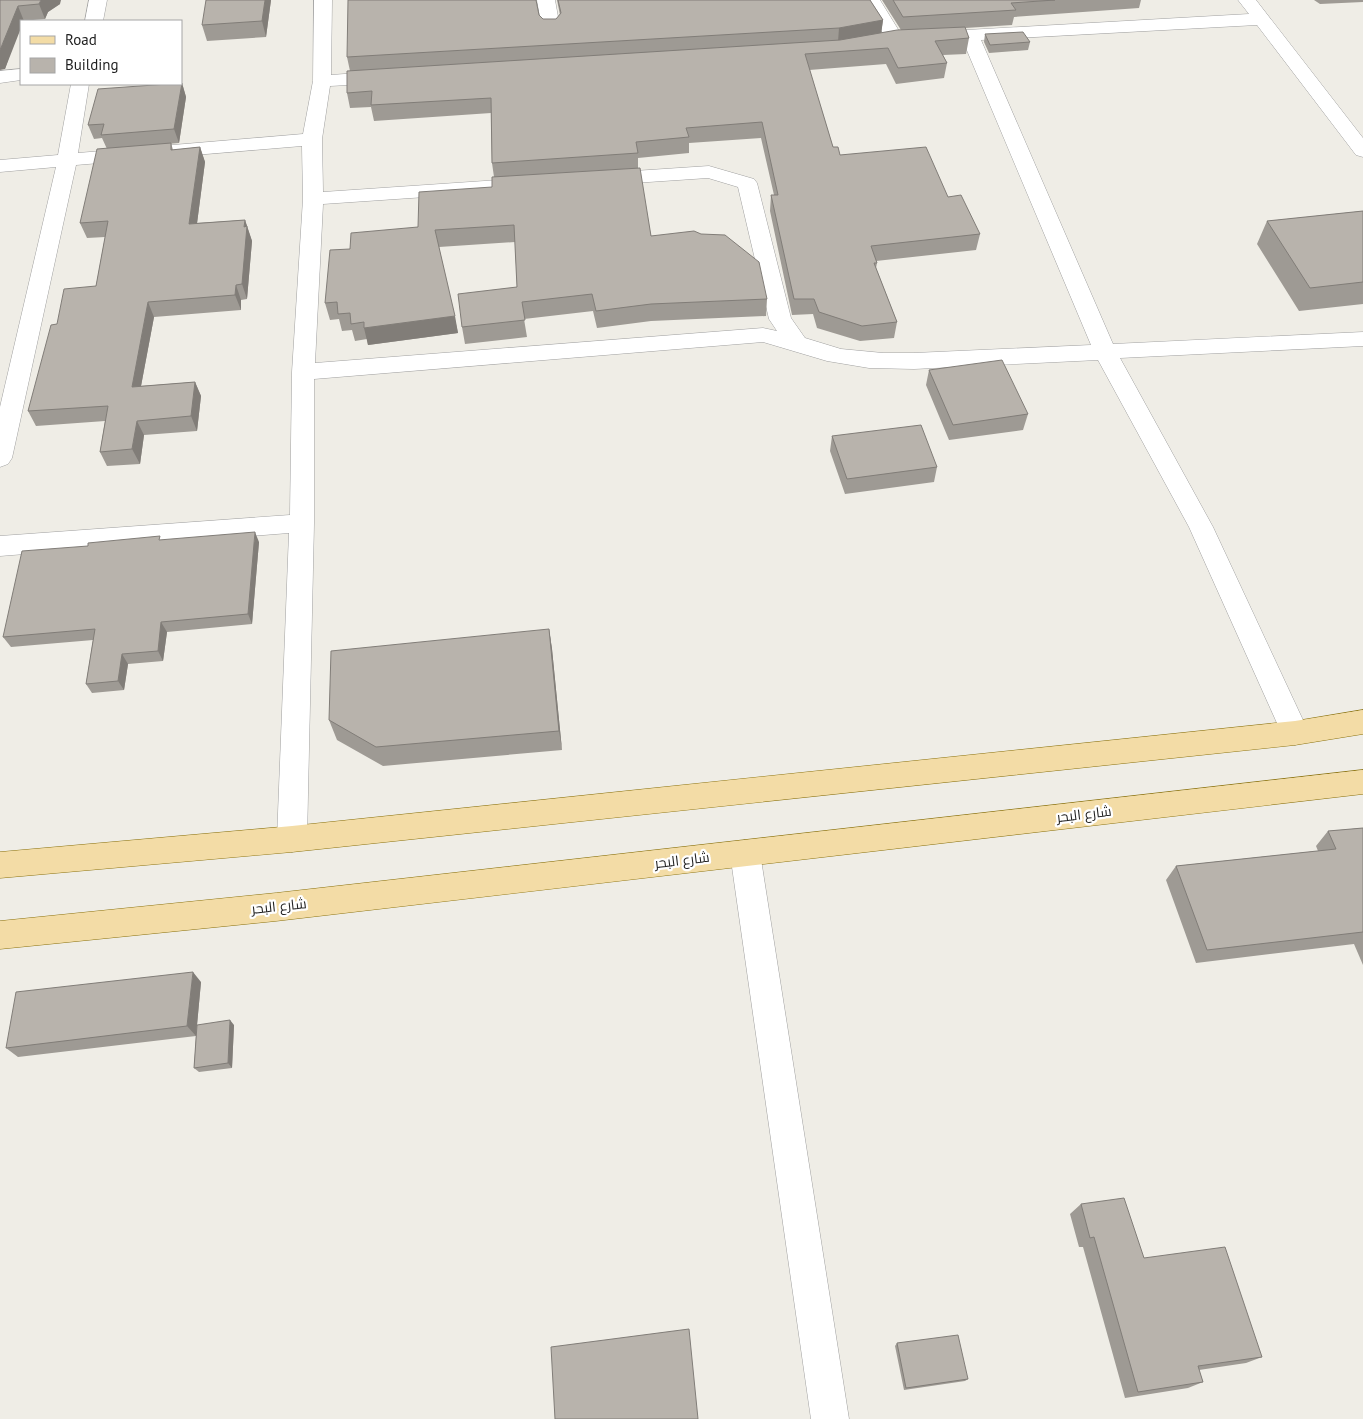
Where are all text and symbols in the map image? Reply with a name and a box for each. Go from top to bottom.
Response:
legend [20,20,182,85]
text: Road [65,30,97,49]
text: Building [65,55,119,74]
street label: شارع البحر [1054,802,1113,826]
street label: شارع البحر [652,848,711,872]
street label: شارع البحر [250,894,307,918]

